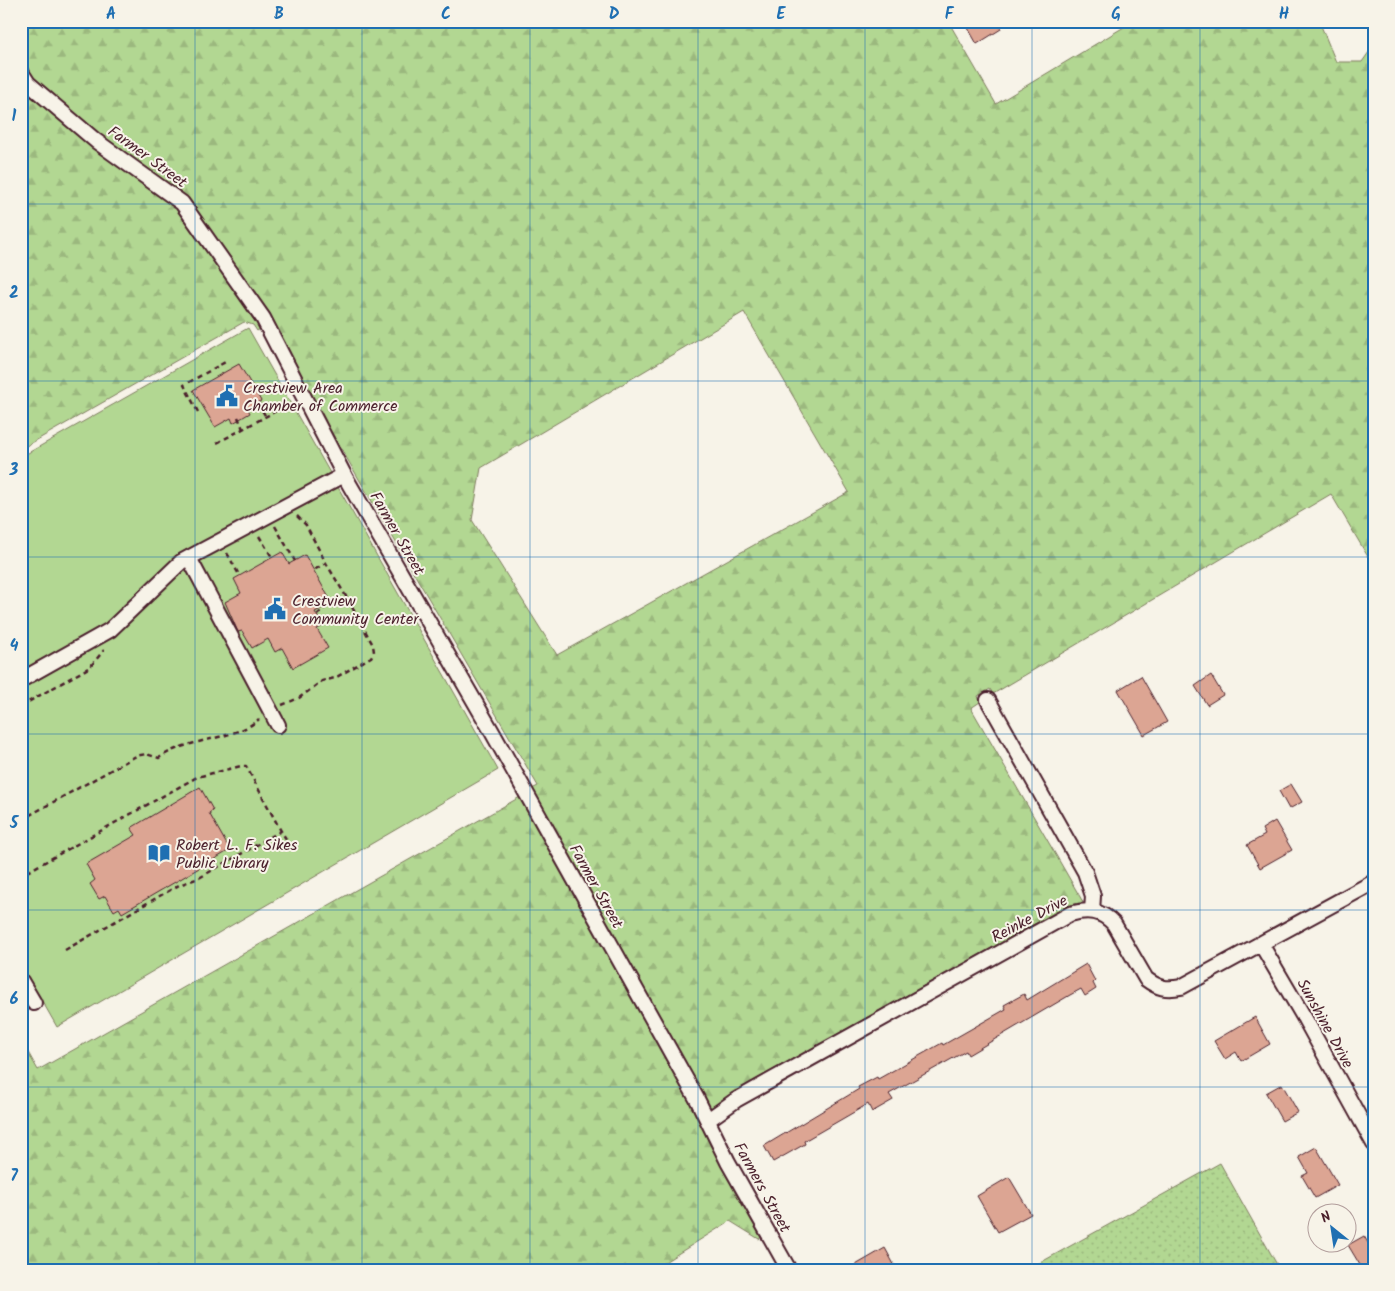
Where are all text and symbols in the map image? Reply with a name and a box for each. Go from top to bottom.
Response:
text: A [106,2,116,27]
text: B [274,2,284,27]
text: C [441,2,451,27]
text: D [609,2,620,27]
text: E [777,2,787,27]
text: F [945,2,955,27]
text: G [1111,2,1121,27]
text: H [1279,2,1289,27]
text: 1 [12,104,17,129]
street label: Farmer Street [102,120,193,195]
text: 2 [9,281,19,306]
place label: Crestview Area Chamber of Commerce [243,376,398,419]
public building icon: Crestview Area Chamber of Commerce [214,383,240,409]
text: 3 [9,458,19,483]
street label: Farmer Street [363,487,431,581]
place label: Crestview Community Center [292,589,420,632]
public building icon: Crestview Community Center [262,596,288,622]
text: 4 [10,634,19,659]
text: 5 [9,811,20,836]
place label: Robert L. F. Sikes Public Library [176,833,298,876]
library icon: Robert L. F. Sikes Public Library [146,840,172,866]
street label: Farmer Street [562,840,630,934]
street label: Reinke Drive [987,889,1072,950]
street label: Sunshine Drive [1290,974,1360,1073]
text: 6 [10,987,19,1012]
street label: Farmers Street [726,1138,797,1238]
text: 7 [10,1164,18,1189]
north arrow [1308,1204,1358,1254]
text: N [1317,1206,1335,1229]

